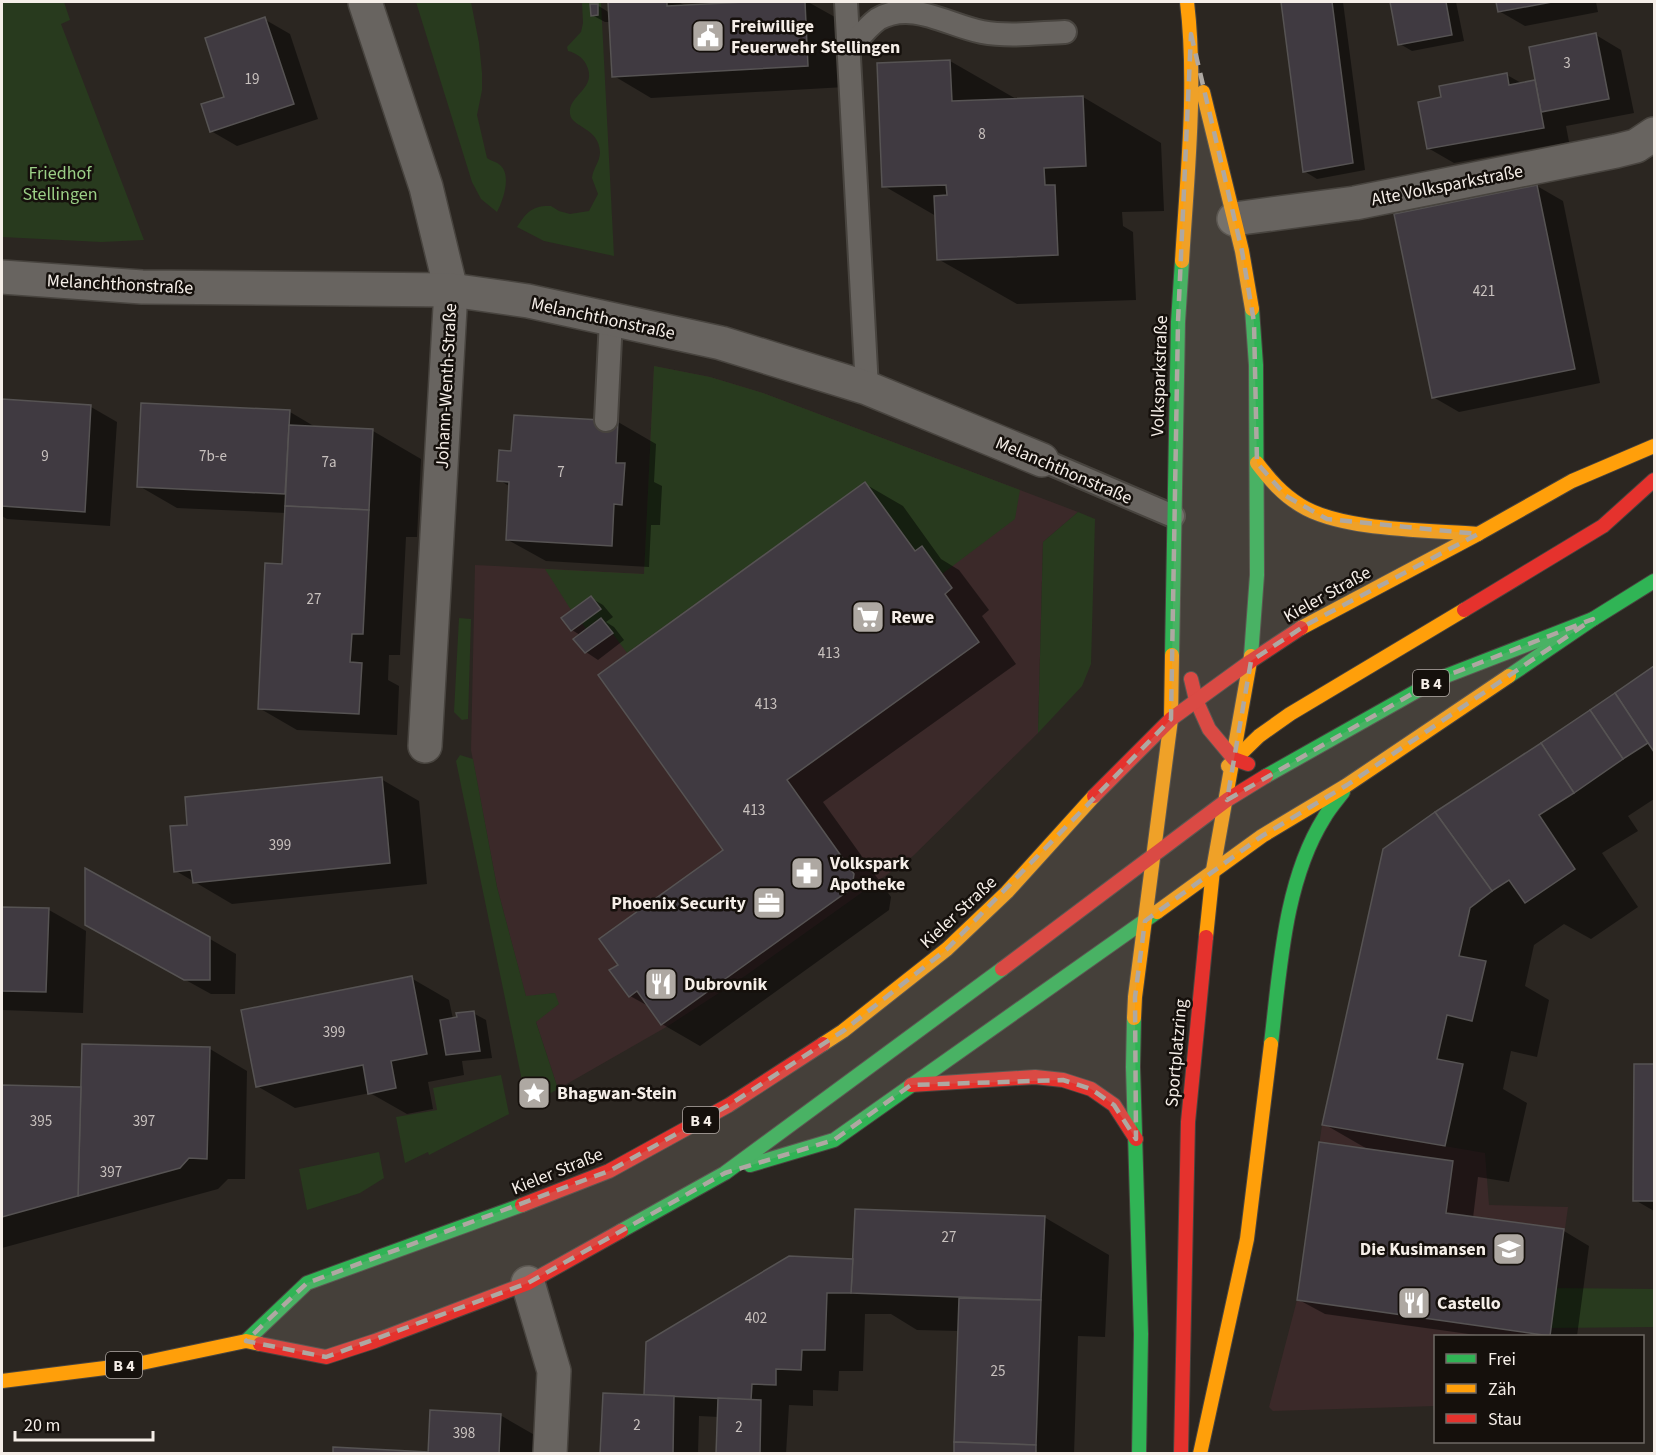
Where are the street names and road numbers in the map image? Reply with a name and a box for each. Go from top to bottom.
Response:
street label: Alte Volksparkstraße [1369,159,1525,212]
street label: Melanchthonstraße [46,268,194,301]
street label: Melanchthonstraße [529,291,677,346]
street label: Johann-Wenth-Straße [430,302,463,470]
street label: Volksparkstraße [1145,315,1174,437]
street label: Melanchthonstraße [992,430,1136,511]
street label: Kieler Straße [1279,560,1376,629]
road number: B 4 [1413,670,1449,696]
street label: Kieler Straße [914,870,1002,954]
street label: Sportplatzring [1159,998,1194,1108]
road number: B 4 [683,1107,719,1133]
street label: Kieler Straße [508,1142,607,1201]
road number: B 4 [106,1352,142,1378]

